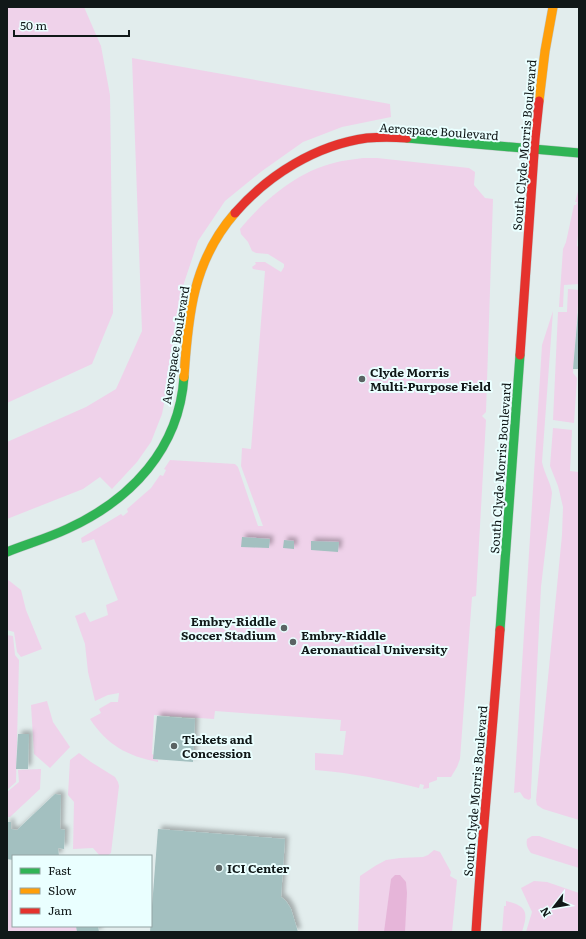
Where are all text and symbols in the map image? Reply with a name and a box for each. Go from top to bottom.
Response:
scale bar [14,12,129,38]
text: 50 m [20,16,47,34]
street label: South Clyde Morris Boulevard [508,58,540,231]
street label: Aerospace Boulevard [379,118,500,144]
street label: Aerospace Boulevard [157,284,193,406]
place label: Clyde Morris Multi-Purpose Field [370,363,491,395]
marker: Clyde Morris Multi-Purpose Field [357,374,367,384]
street label: South Clyde Morris Boulevard [485,381,515,554]
place label: Embry-Riddle Soccer Stadium [181,612,276,644]
marker: Embry-Riddle Soccer Stadium [279,623,289,633]
place label: Embry-Riddle Aeronautical University [301,626,448,658]
marker: Embry-Riddle Aeronautical University [288,637,298,647]
street label: South Clyde Morris Boulevard [459,704,491,877]
place label: Tickets and Concession [182,730,253,762]
marker: Tickets and Concession [169,741,179,751]
legend [12,855,152,927]
place label: ICI Center [227,859,290,877]
text: Fast [48,861,72,879]
marker: ICI Center [214,863,224,873]
text: Slow [48,881,77,899]
north arrow [534,887,574,927]
text: Jam [48,901,73,919]
text: N [535,905,554,921]

